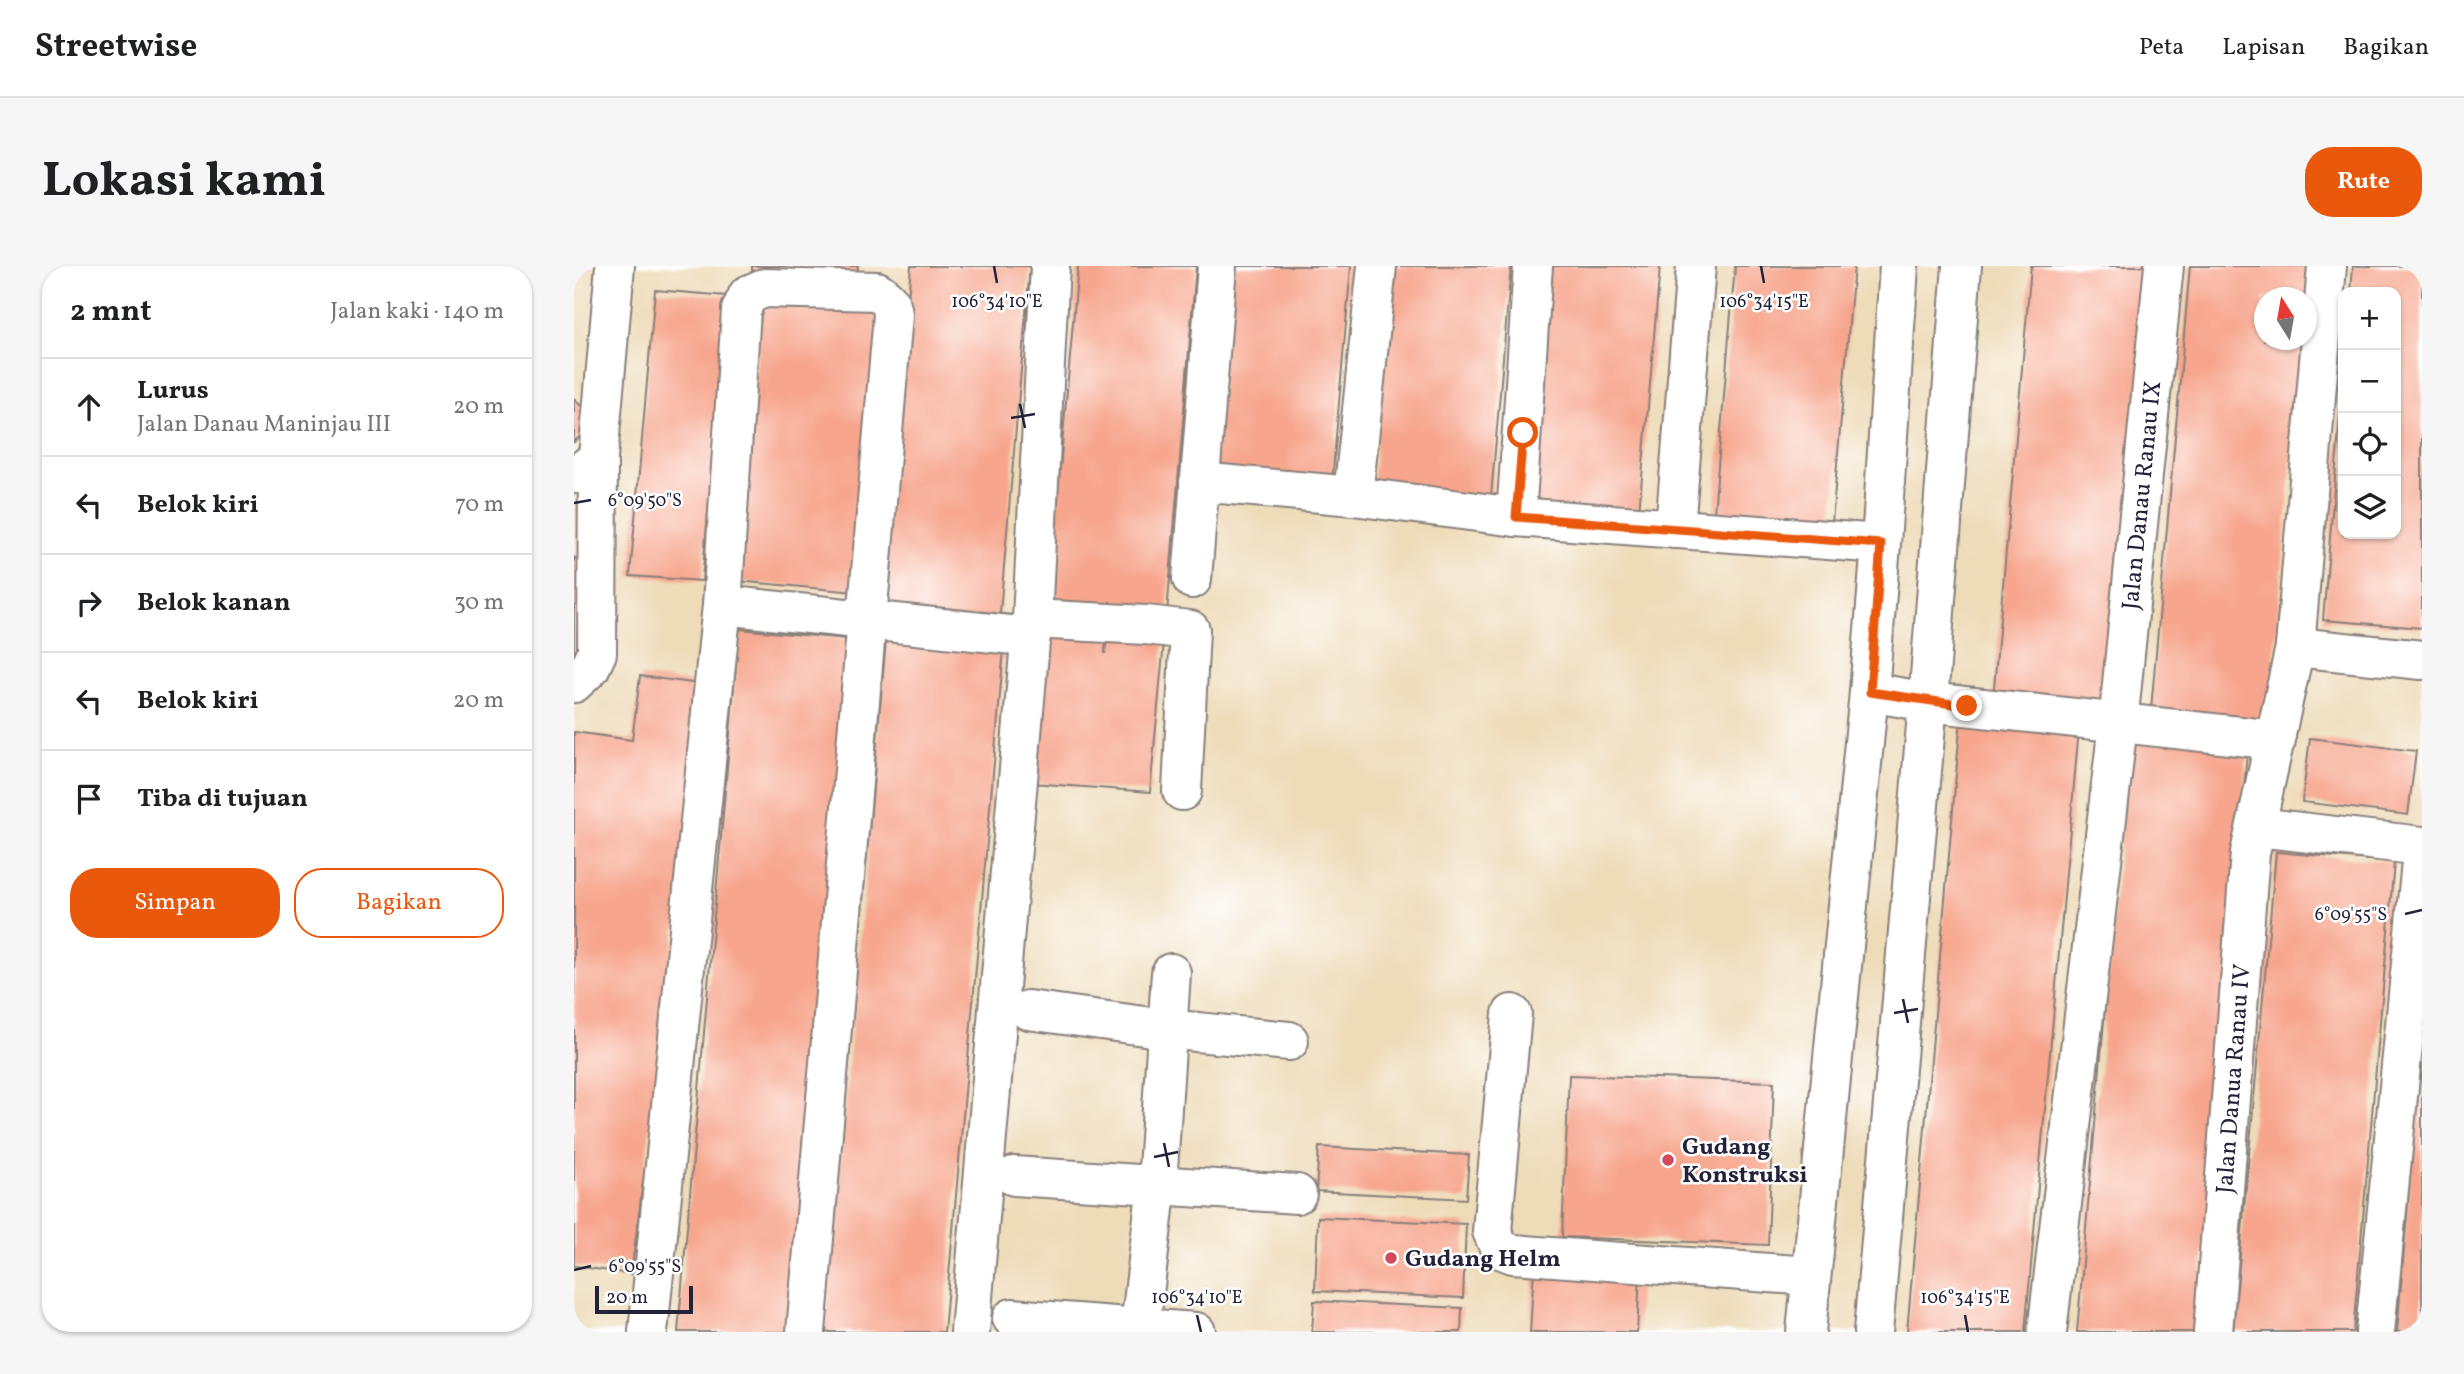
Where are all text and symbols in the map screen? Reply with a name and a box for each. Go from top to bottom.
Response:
text: Streetwise [35,25,197,71]
text: Peta [2139,31,2184,65]
text: Lapisan [2222,31,2305,65]
text: Bagikan [2343,31,2429,65]
button: Rute [2305,147,2422,217]
text: Lokasi kami [42,148,326,217]
north arrow [2254,287,2317,350]
map controls [2338,287,2401,539]
button: + [2338,287,2401,350]
text: 106°34'10"E [951,290,1043,315]
text: 106°34'15"E [1719,290,1809,315]
text: 2 mnt [70,291,151,333]
text: Jalan kaki · 140 m [330,296,504,328]
button: − [2338,350,2401,413]
text: Lurus [137,373,209,409]
street label: Jalan Danau Ranau IX [2115,379,2171,612]
icon: ahead [70,388,108,426]
text: 20 m [453,391,504,423]
text: Jalan Danau Maninjau III [137,409,391,441]
button: locate [2338,413,2401,476]
route start [1507,417,1538,448]
button: layers [2338,476,2401,539]
icon: left [70,486,108,524]
text: Belok kiri [137,487,259,523]
text: 70 m [455,489,504,521]
text: 6°09'50"S [608,489,682,514]
icon: right [70,584,108,622]
text: Belok kanan [137,585,291,621]
text: 30 m [454,587,504,619]
icon: left [70,682,108,720]
text: Belok kiri [137,683,259,719]
text: 20 m [453,685,504,717]
route end [1951,690,1982,721]
icon: arrive [70,780,108,818]
text: Tiba di tujuan [137,781,308,817]
button: Simpan [70,868,280,938]
button: Bagikan [294,868,504,938]
text: 6°09'55"S [2315,903,2387,928]
street label: Jalan Danua Ranau IV [2209,963,2260,1195]
place label: Gudang Konstruksi [1682,1131,1808,1193]
marker: Gudang Konstruksi [1660,1152,1676,1168]
place label: Gudang Helm [1405,1243,1561,1277]
marker: Gudang Helm [1383,1250,1399,1266]
text: 6°09'55"S [609,1255,681,1280]
scale bar [595,1283,693,1315]
text: 20 m [606,1285,648,1311]
text: 106°34'10"E [1151,1286,1243,1311]
text: 106°34'15"E [1920,1286,2010,1311]

